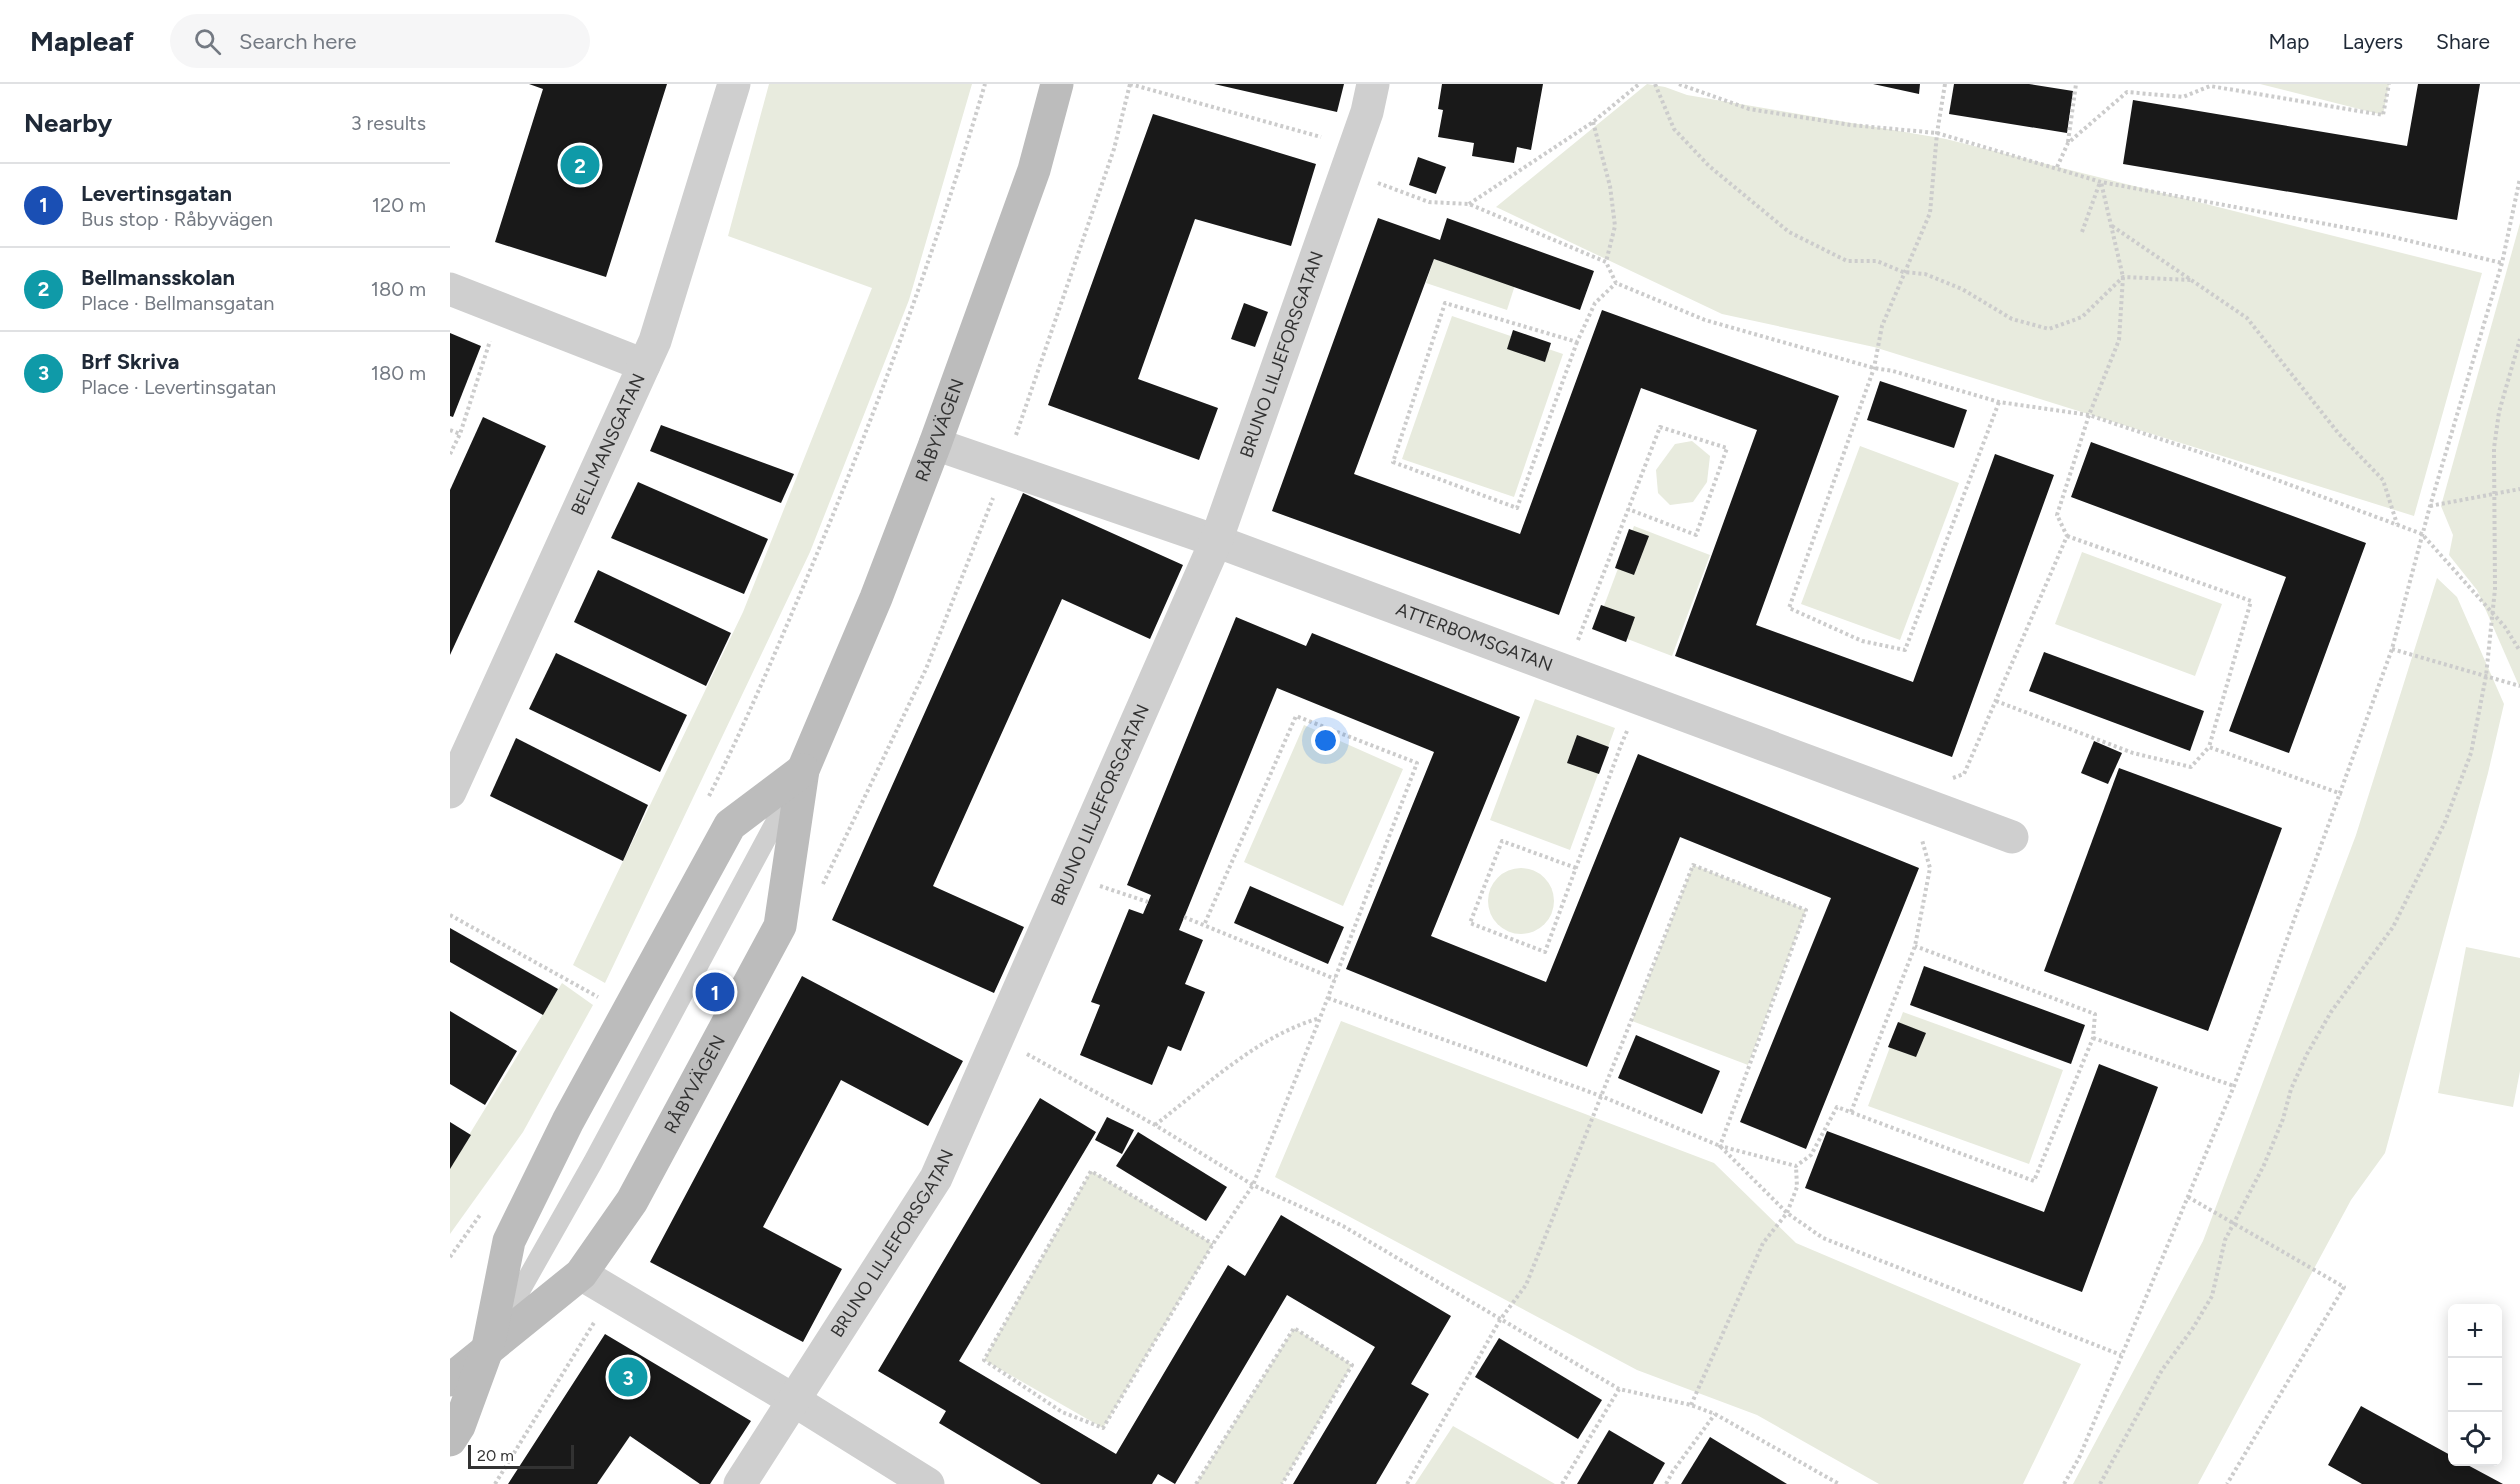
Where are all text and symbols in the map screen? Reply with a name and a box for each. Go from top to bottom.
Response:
search box [170,14,590,68]
text: Mapleaf [30,24,134,58]
icon: search [191,25,224,58]
text: Search here [239,28,357,55]
text: Map [2269,29,2309,54]
text: Layers [2342,29,2403,54]
text: Share [2436,29,2490,54]
text: Nearby [24,107,112,139]
text: 3 results [351,111,426,135]
pin: 2 [560,142,600,188]
text: Levertinsgatan [81,180,232,207]
text: 1 [39,193,48,217]
text: 120 m [372,193,426,217]
text: Bus stop · Råbyvägen [81,207,273,231]
street label: BRUNO LILJEFORSGATAN [1235,248,1328,461]
text: Bellmansskolan [81,264,235,291]
text: 2 [38,277,49,301]
text: 180 m [371,277,426,301]
text: Place · Bellmansgatan [81,291,274,315]
text: Brf Skriva [81,348,180,375]
text: 3 [38,361,49,385]
text: 180 m [371,361,426,385]
street label: BELLMANSGATAN [566,370,650,519]
text: Place · Levertinsgatan [81,375,276,399]
street label: RÅBYVÄGEN [911,376,969,485]
street label: ATTERBOMSGATAN [1393,598,1556,676]
street label: BRUNO LILJEFORSGATAN [1046,701,1154,909]
your location [1311,726,1340,755]
pin: 1 [696,970,734,1014]
street label: RÅBYVÄGEN [659,1031,730,1137]
street label: BRUNO LILJEFORSGATAN [826,1146,958,1341]
map controls [2448,1304,2502,1466]
button: + [2448,1304,2502,1358]
pin: 3 [608,1354,648,1400]
button: − [2448,1358,2502,1412]
button: locate [2448,1412,2502,1466]
scale bar [468,1442,574,1470]
text: 20 m [477,1446,514,1465]

